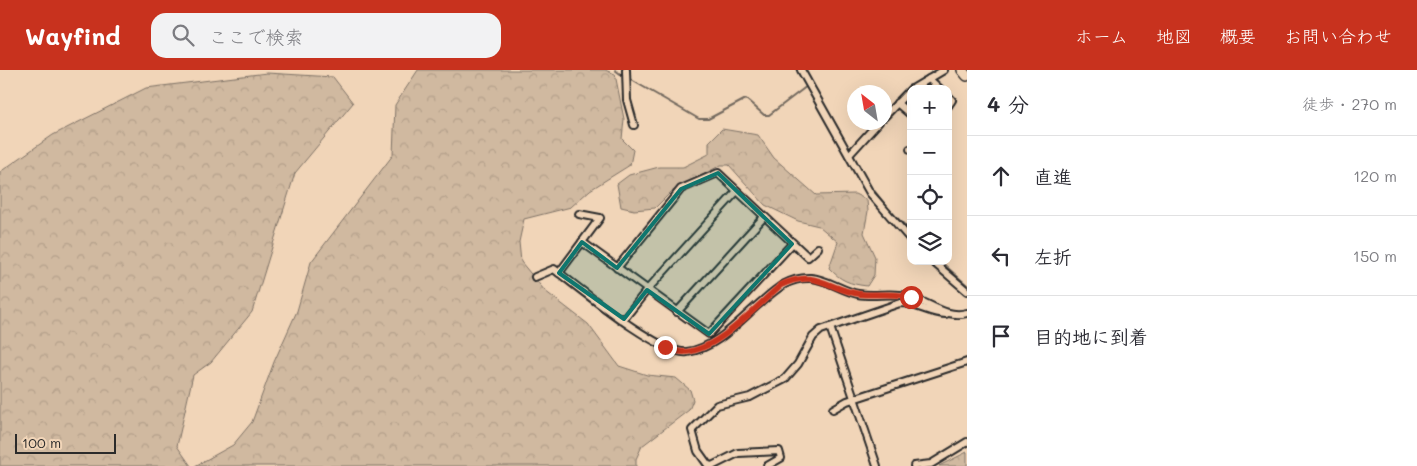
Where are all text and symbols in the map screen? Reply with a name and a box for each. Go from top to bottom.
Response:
search box [151,13,501,58]
text: Wayfind [25,20,121,51]
icon: search [169,21,197,49]
text: ここで検索 [209,24,304,49]
text: ホーム [1075,24,1128,48]
text: 地図 [1156,24,1192,48]
text: 概要 [1220,24,1256,48]
text: お問い合わせ [1284,24,1392,48]
north arrow [847,85,892,130]
map controls [907,85,952,265]
button: + [907,85,952,130]
text: 4 分 [987,90,1029,117]
text: 徒歩 · 270 m [1302,93,1397,114]
button: − [907,130,952,175]
icon: ahead [987,162,1015,190]
text: 直進 [1034,164,1072,189]
text: 120 m [1353,165,1397,186]
button: locate [907,175,952,220]
button: layers [907,220,952,265]
icon: left [987,242,1015,270]
text: 左折 [1034,244,1072,269]
text: 150 m [1353,245,1397,266]
route start [900,286,923,309]
icon: arrive [987,322,1015,350]
text: 目的地に到着 [1034,324,1148,349]
route end [654,336,677,359]
scale bar [15,431,116,454]
text: 100 m [22,433,61,452]

